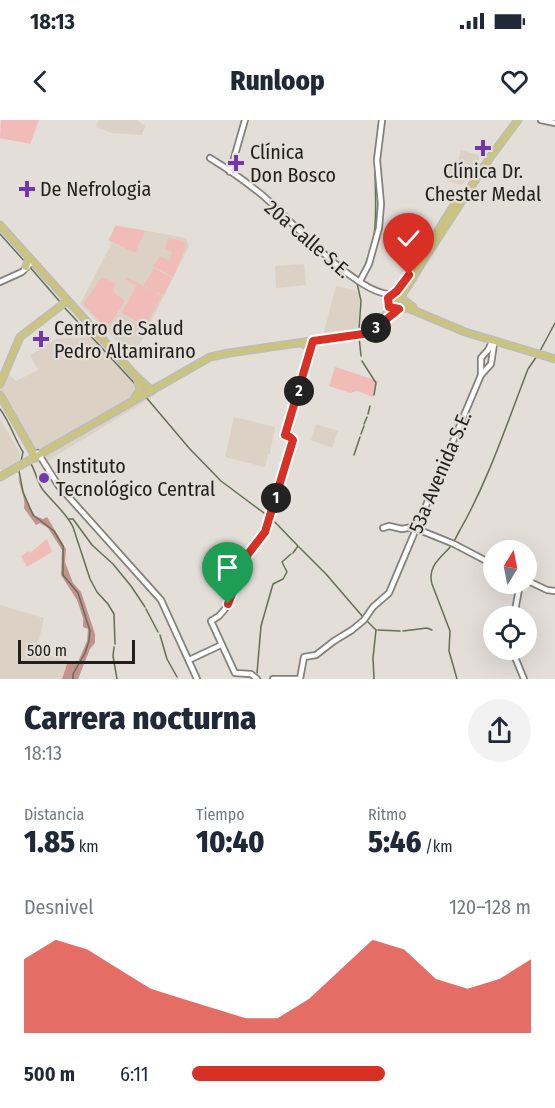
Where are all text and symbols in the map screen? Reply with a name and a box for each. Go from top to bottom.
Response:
text: 18:13 [30,8,75,35]
icon: back [24,65,57,98]
text: Runloop [230,65,325,97]
icon: heart [498,65,531,98]
marker: Clínica Dr. Chester Medal [474,139,492,157]
place label: Clínica Don Bosco [250,140,336,187]
marker: Clínica Don Bosco [227,154,245,172]
place label: Clínica Dr. Chester Medal [425,159,541,206]
place label: De Nefrologia [40,177,151,201]
marker: De Nefrologia [18,180,36,198]
street label: 20a Calle S.E. [260,195,356,283]
pin [383,213,434,275]
icon: check [392,222,425,255]
pin: 3 [361,313,391,343]
place label: Centro de Salud Pedro Altamirano [54,316,196,363]
text: 3 [372,318,380,337]
marker: Centro de Salud Pedro Altamirano [32,330,50,348]
pin: 2 [284,376,314,406]
text: 2 [295,381,303,400]
street label: 53a Avenida S.E. [403,407,477,537]
place label: Instituto Tecnológico Central [56,454,215,501]
marker: Instituto Tecnológico Central [37,471,51,485]
pin: 1 [261,483,291,513]
text: 1 [273,488,279,507]
north arrow [483,540,537,594]
map controls [483,540,537,660]
pin [202,542,253,604]
icon: arrive [211,551,244,584]
button: locate [483,606,537,660]
scale bar [18,637,135,664]
text: 500 m [27,641,67,660]
text: Carrera nocturna [24,698,257,738]
button: share [468,699,531,762]
text: 18:13 [24,741,62,765]
text: Distancia [24,805,84,824]
text: Tiempo [196,805,245,824]
text: Ritmo [368,805,407,824]
text: 1.85 [24,824,75,860]
text: 10:40 [196,824,265,860]
text: 5:46 [368,824,422,860]
text: km [75,837,99,856]
text: /km [422,837,453,856]
text: Desnivel [24,895,94,919]
text: 120–128 m [449,895,531,919]
text: 500 m [24,1062,75,1086]
text: 6:11 [120,1062,149,1086]

